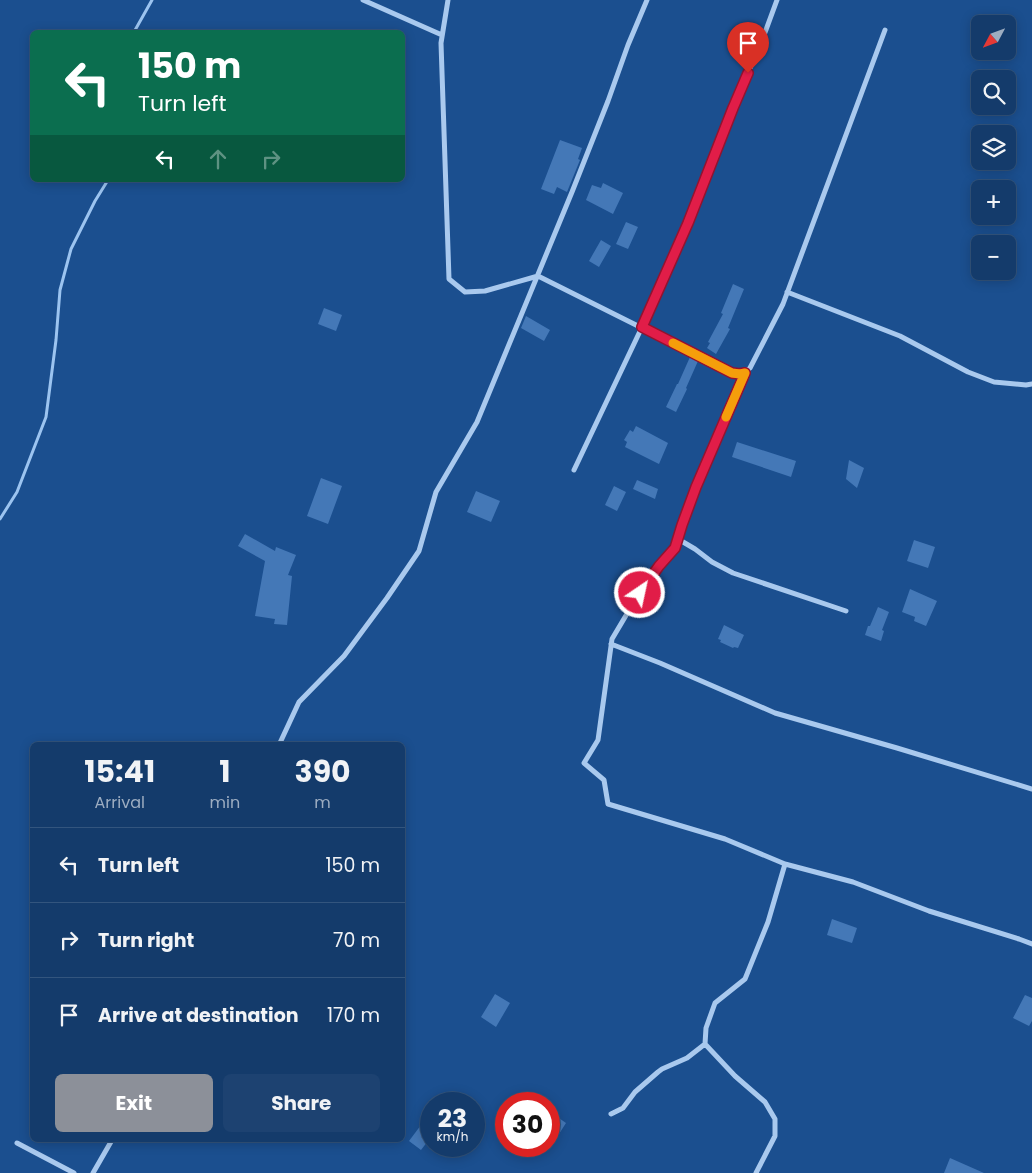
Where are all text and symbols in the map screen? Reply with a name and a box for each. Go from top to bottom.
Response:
north arrow [971,15,1016,60]
map controls [971,15,1016,280]
pin [727,22,769,73]
icon: arrive [734,29,762,57]
text: 150 m [138,41,241,90]
icon: left [55,50,120,115]
button: search [971,70,1016,115]
text: Turn left [138,88,226,119]
button: layers [971,125,1016,170]
icon: left [151,145,179,173]
icon: ahead [204,145,232,173]
icon: right [257,145,285,173]
button: + [971,180,1016,225]
button: − [971,235,1016,280]
position arrow [613,566,665,618]
text: 15:41 [84,750,155,793]
text: 1 [219,750,230,793]
text: 390 [294,750,351,793]
text: Arrival [95,791,145,814]
text: min [210,791,240,814]
text: m [314,791,331,814]
icon: left [55,851,83,879]
text: Turn left [98,852,179,879]
text: 150 m [325,852,380,879]
icon: right [55,926,83,954]
text: Turn right [98,927,194,954]
text: 70 m [333,927,380,954]
icon: arrive [55,1001,83,1029]
text: Arrive at destination [98,1002,299,1029]
text: 170 m [327,1002,380,1029]
button: Exit [55,1074,213,1132]
button: Share [223,1074,380,1132]
speed limit sign: 30 [495,1092,560,1157]
text: 23 [438,1101,467,1136]
text: km/h [437,1128,468,1145]

